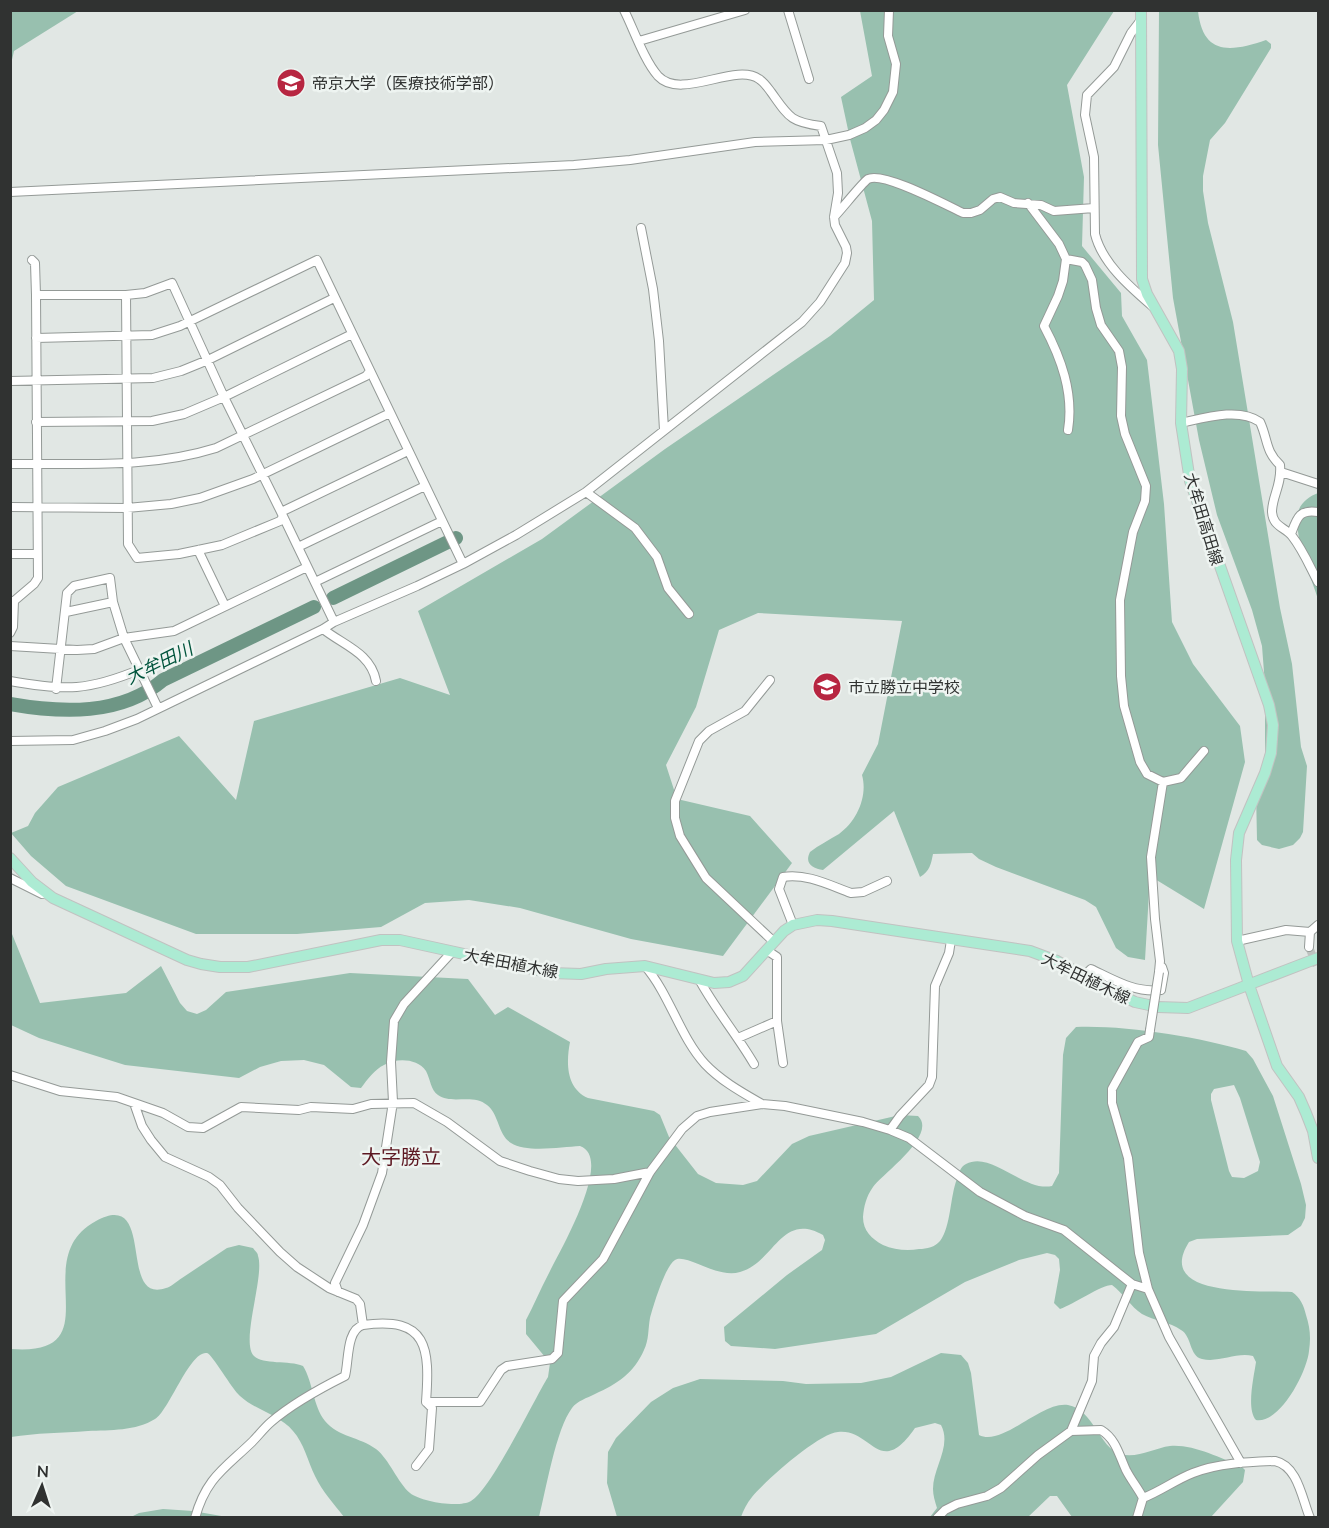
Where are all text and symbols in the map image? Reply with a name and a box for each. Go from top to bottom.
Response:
school or university icon: 帝京大学（医療技術学部） [275,67,307,99]
place label: 帝京大学（医療技術学部） [312,73,504,93]
street label: 大牟田高田線 [1180,470,1228,568]
water label: 大牟田川 [122,636,198,689]
school or university icon: 市立勝立中学校 [811,671,843,703]
place label: 市立勝立中学校 [848,677,960,697]
street label: 大牟田植木線 [462,944,560,982]
street label: 大牟田植木線 [1038,948,1134,1008]
district label: 大字勝立 [361,1144,441,1169]
north arrow [12,1456,72,1516]
text: N [36,1461,49,1481]

